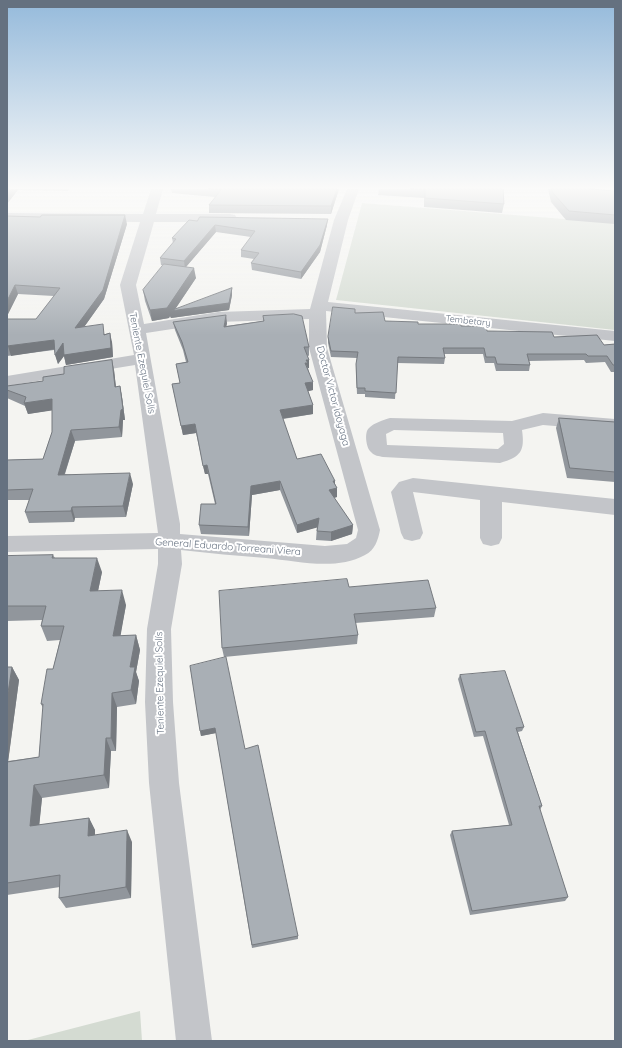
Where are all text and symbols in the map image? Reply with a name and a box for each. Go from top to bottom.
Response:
street label: Teniente Ezequiel Solís [126,311,158,415]
street label: Tembetary [445,313,491,329]
street label: Doctor Victor Idoyaga [314,345,352,447]
street label: General Eduardo Torreani Viera [155,536,301,558]
street label: Teniente Ezequiel Solís [153,631,167,735]

